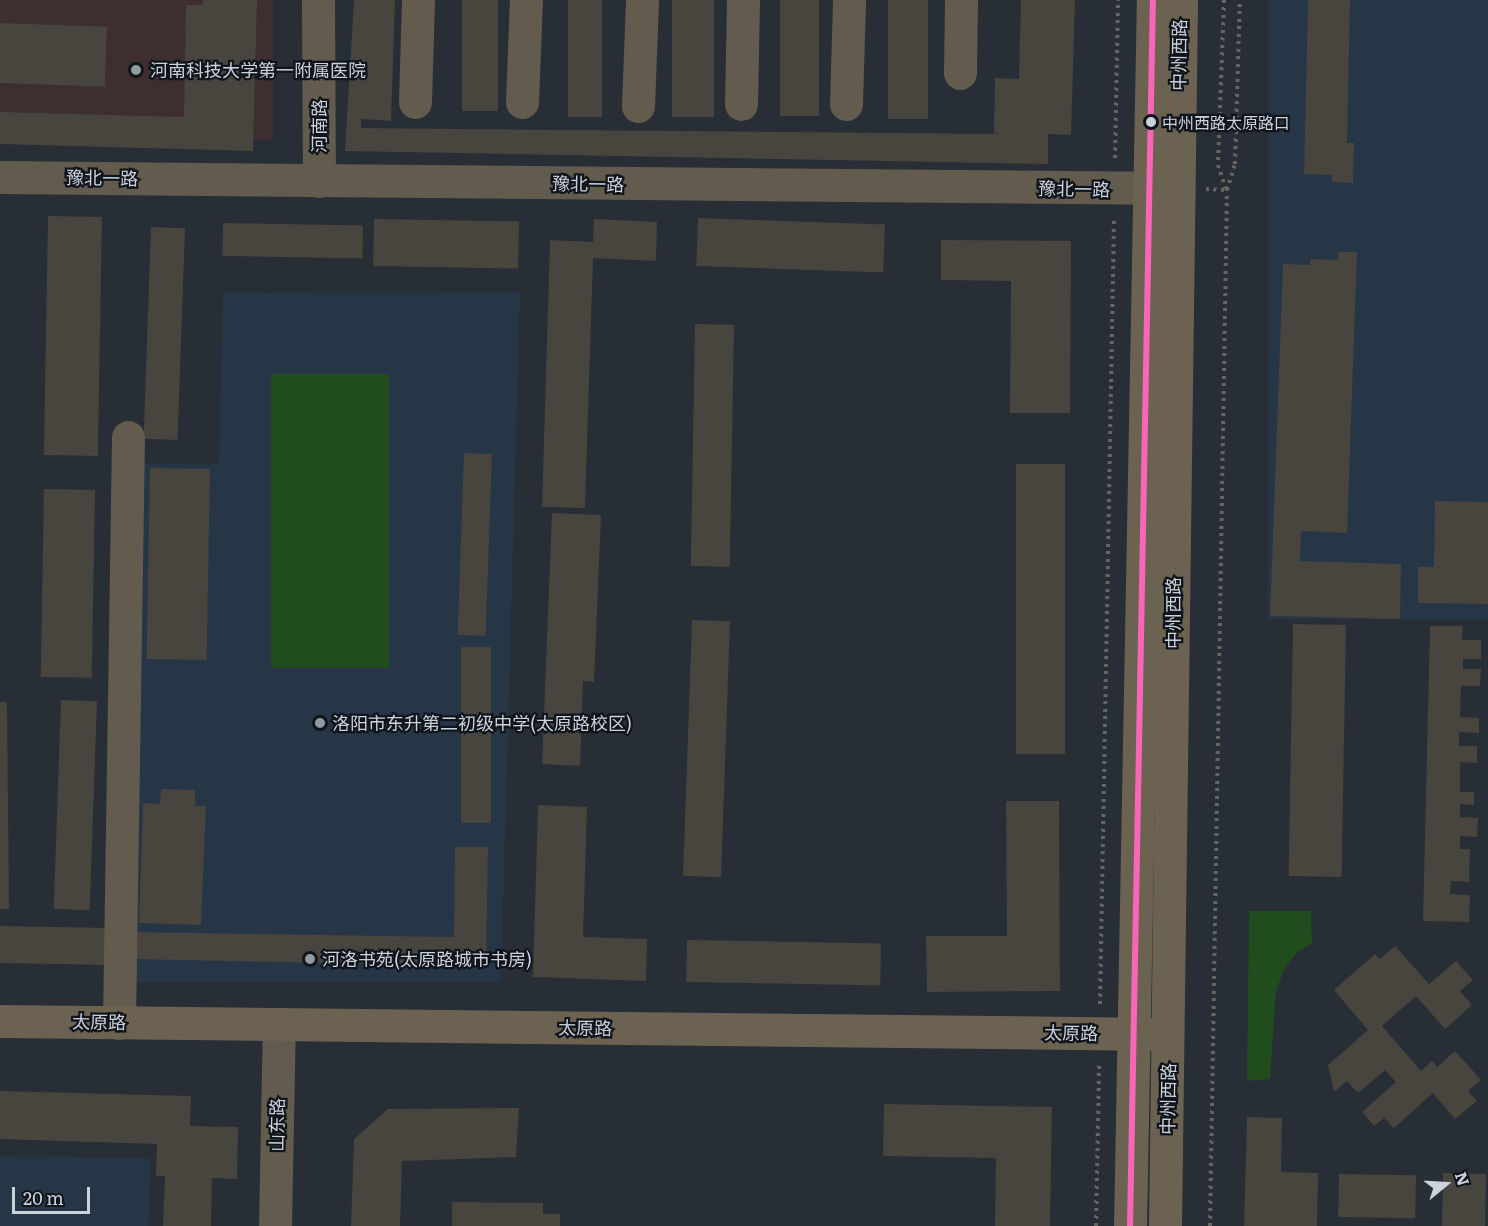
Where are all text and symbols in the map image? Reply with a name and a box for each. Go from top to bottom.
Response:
street label: 中州西路 [1168,19,1190,91]
place label: 河南科技大学第一附属医院 [150,59,366,81]
marker: 河南科技大学第一附属医院 [127,61,145,79]
street label: 河南路 [308,99,330,153]
place label: 中州西路太原路口 [1162,112,1290,132]
marker: 中州西路太原路口 [1145,116,1157,128]
street label: 豫北一路 [66,167,138,189]
street label: 豫北一路 [552,173,624,195]
street label: 豫北一路 [1038,178,1110,200]
street label: 中州西路 [1162,577,1184,649]
place label: 洛阳市东升第二初级中学(太原路校区) [332,712,632,734]
marker: 洛阳市东升第二初级中学(太原路校区) [313,716,327,730]
place label: 河洛书苑(太原路城市书房) [322,948,532,970]
marker: 河洛书苑(太原路城市书房) [303,952,317,966]
street label: 太原路 [72,1011,126,1033]
street label: 太原路 [558,1017,612,1039]
street label: 太原路 [1044,1022,1098,1044]
street label: 中州西路 [1157,1063,1179,1135]
street label: 山东路 [266,1098,288,1152]
north arrow [1416,1154,1476,1214]
text: N [1450,1168,1477,1189]
scale bar [15,1175,93,1213]
text: 20 m [23,1184,64,1211]

